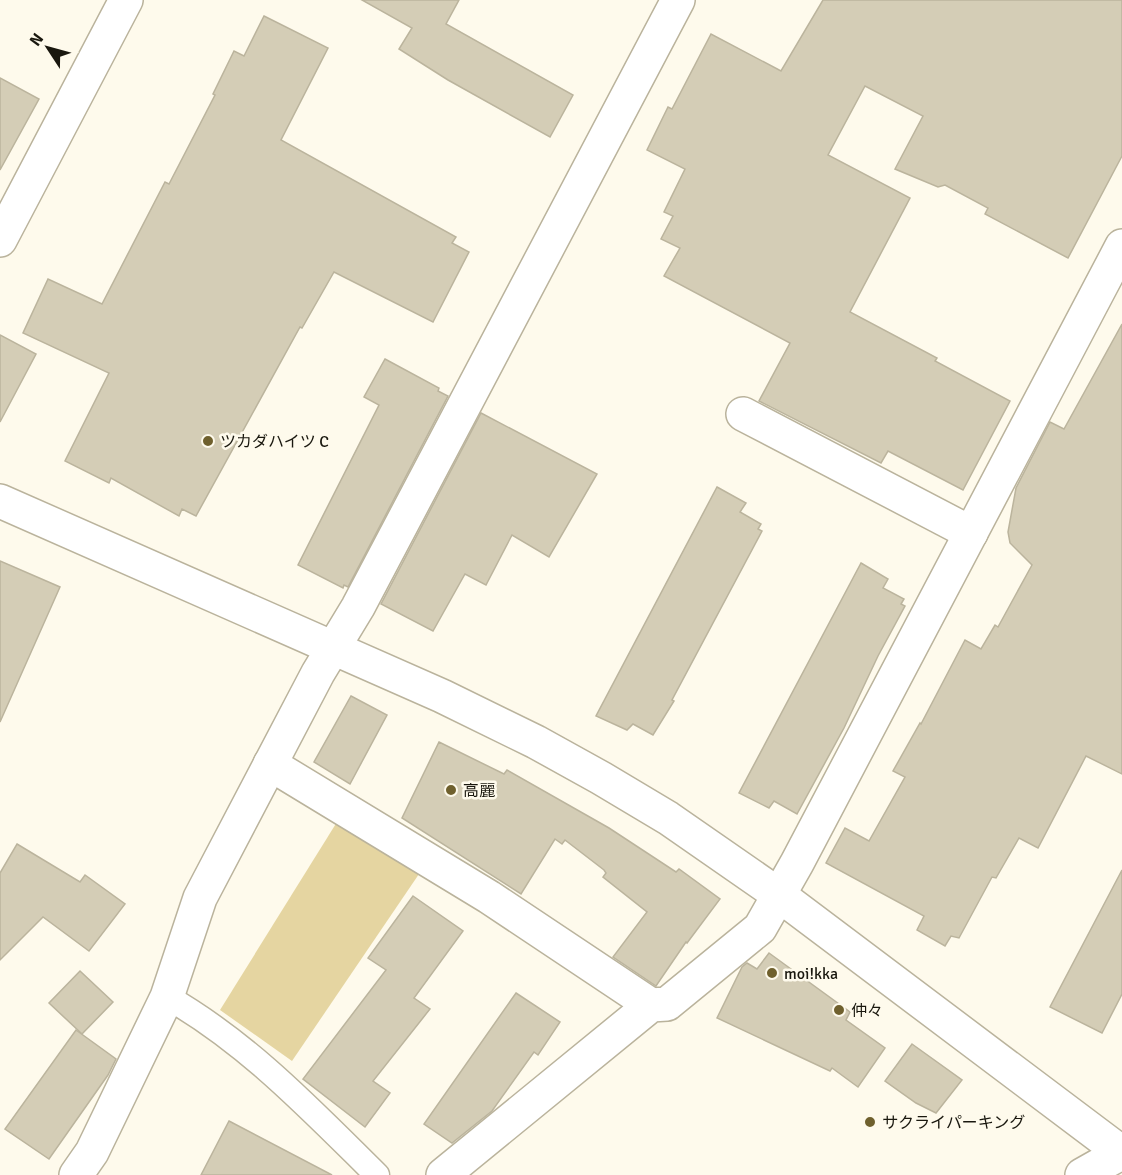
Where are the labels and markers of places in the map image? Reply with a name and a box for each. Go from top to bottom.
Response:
place label: ツカダハイツ C [220,432,329,452]
marker: ツカダハイツ C [201,434,215,448]
place label: 高麗 [463,781,495,801]
marker: 高麗 [444,783,458,797]
place label: moi!kka [784,964,838,984]
marker: moi!kka [765,966,779,980]
place label: 仲々 [851,1001,883,1021]
marker: 仲々 [832,1003,846,1017]
place label: サクライパーキング [882,1113,1025,1133]
marker: サクライパーキング [863,1115,877,1129]

